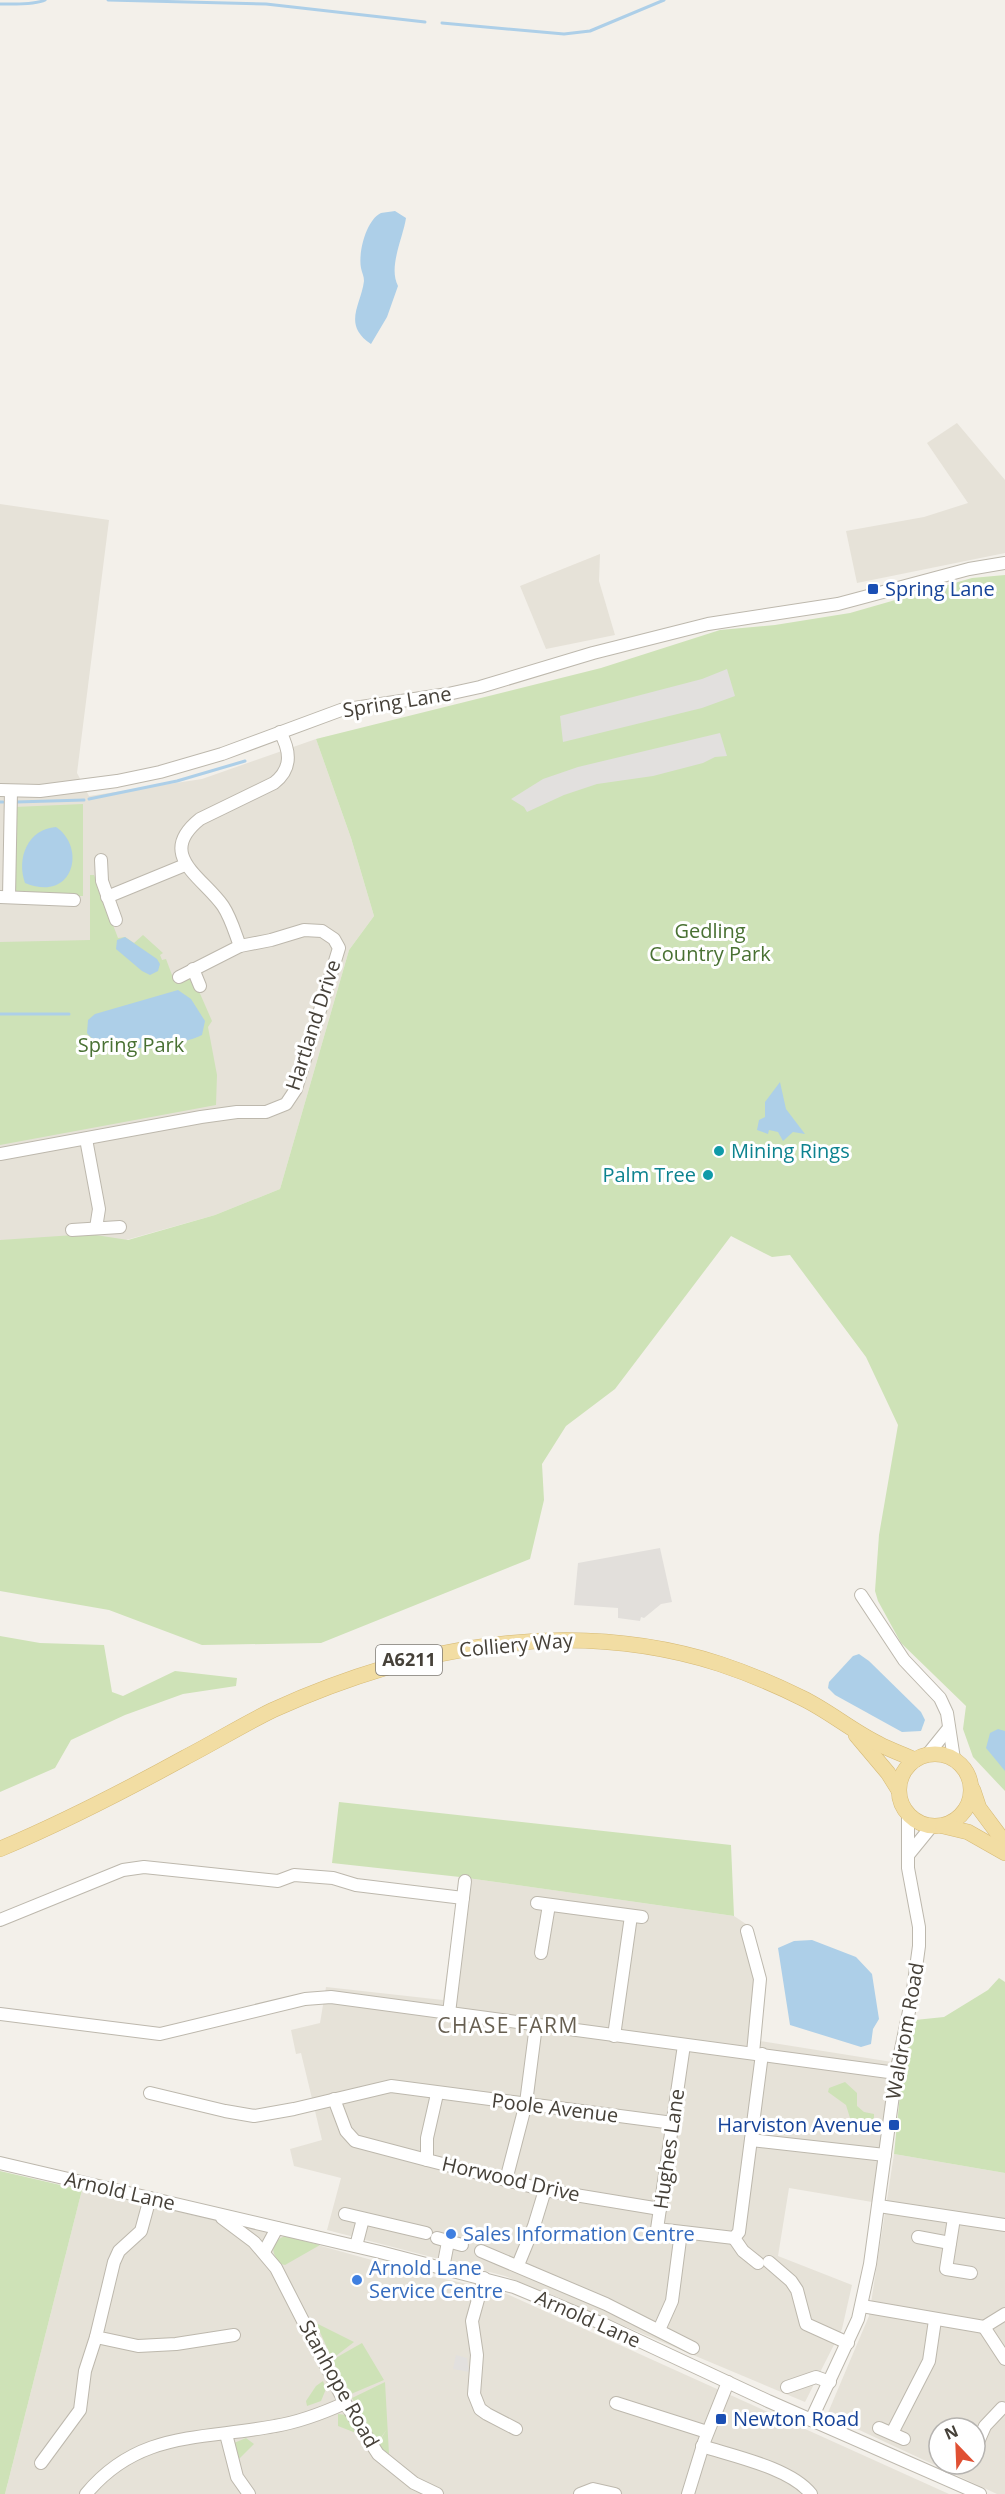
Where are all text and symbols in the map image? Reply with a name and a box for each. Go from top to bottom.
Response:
place label: Spring Lane [885,575,995,602]
marker: Spring Lane [866,582,880,596]
street label: Spring Lane [341,680,453,723]
park label: Gedling Country Park [649,917,771,967]
street label: Hartland Drive [279,956,346,1094]
park label: Spring Park [78,1031,185,1058]
place label: Mining Rings [731,1137,850,1164]
marker: Mining Rings [712,1144,726,1158]
place label: Palm Tree [602,1161,696,1188]
marker: Palm Tree [701,1168,715,1182]
street label: Colliery Way [458,1626,575,1663]
road number: A6211 [376,1645,442,1675]
street label: Waldrom Road [879,1960,930,2101]
district label: CHASE FARM [437,2011,579,2039]
street label: Poole Avenue [490,2086,620,2129]
street label: Hughes Lane [647,2087,690,2211]
place label: Harviston Avenue [717,2111,882,2138]
marker: Harviston Avenue [887,2118,901,2132]
street label: Horwood Drive [439,2150,583,2208]
street label: Arnold Lane [62,2165,178,2216]
place label: Sales Information Centre [463,2220,695,2247]
marker: Sales Information Centre [444,2227,458,2241]
place label: Arnold Lane Service Centre [369,2254,503,2304]
marker: Arnold Lane Service Centre [350,2273,364,2287]
street label: Arnold Lane [531,2283,645,2354]
street label: Stanhope Road [293,2315,386,2452]
place label: Newton Road [733,2405,859,2432]
marker: Newton Road [714,2412,728,2426]
north arrow [927,2416,987,2476]
text: N [941,2420,961,2445]

